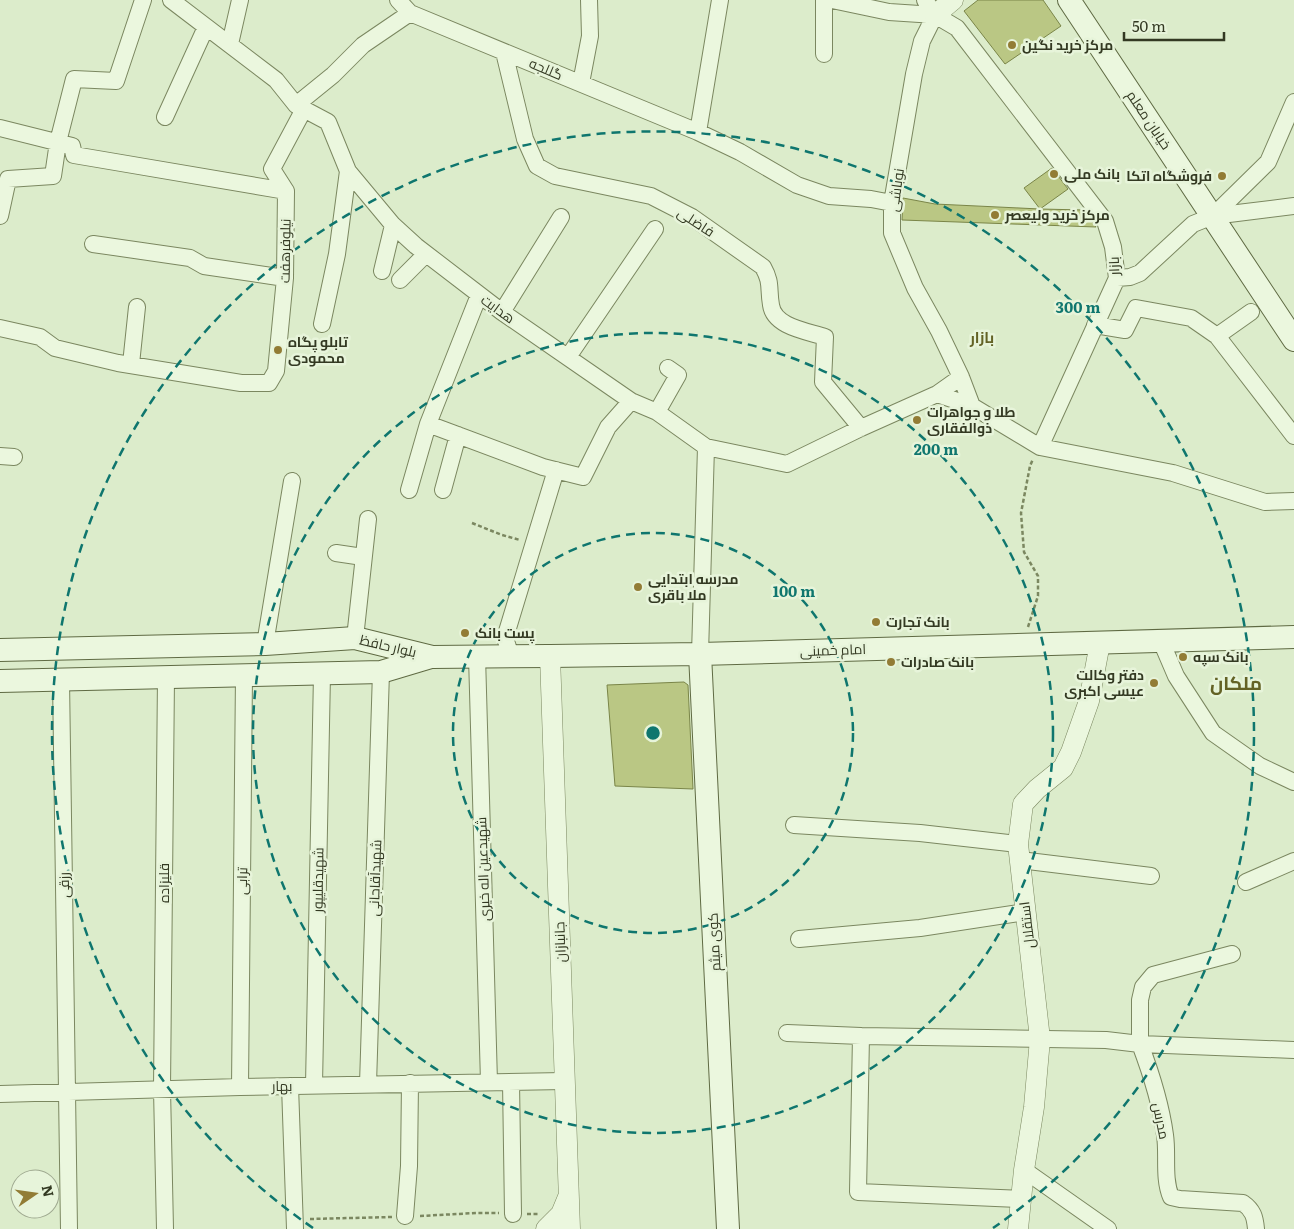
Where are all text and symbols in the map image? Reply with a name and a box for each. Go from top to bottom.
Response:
scale bar [1124,10,1224,42]
text: 50 m [1132,14,1166,37]
place label: مرکز خرید نگین [1022,34,1113,54]
marker: مرکز خرید نگین [1006,39,1018,51]
street label: گللجه [527,52,566,84]
street label: خیابان معلم [1122,86,1177,154]
place label: بانک ملی [1064,163,1120,183]
place label: فروشگاه اتکا [1126,165,1212,185]
street label: نوباشی [882,167,908,213]
marker: بانک ملی [1048,168,1060,180]
marker: فروشگاه اتکا [1216,170,1228,182]
street label: فاضلی [674,202,719,241]
place label: مرکز خرید ولیعصر [1004,204,1110,224]
marker: مرکز خرید ولیعصر [989,209,1001,221]
street label: نیلوفرهفت [273,219,295,283]
street label: بازار [1103,256,1123,277]
street label: هدایت [478,289,520,327]
text: 300 m [1056,295,1100,318]
district label: بازار [969,325,994,348]
place label: تابلو پگاه محمودی [288,331,349,367]
marker: تابلو پگاه محمودی [272,344,284,356]
place label: طلا و جواهرات ذوالفقاری [927,401,1015,437]
marker: طلا و جواهرات ذوالفقاری [911,414,923,426]
text: 200 m [914,437,958,460]
place label: مدرسه ابتدایی ملا باقری [648,568,739,604]
text: 100 m [773,579,815,602]
marker: مدرسه ابتدایی ملا باقری [632,581,644,593]
place label: بانک تجارت [886,611,950,631]
marker: بانک تجارت [870,616,882,628]
place label: پست بانک [475,622,535,644]
marker: پست بانک [459,627,471,639]
street label: بلوار حافظ [358,629,419,661]
street label: امام خمینی [799,638,866,661]
place label: بانک سپه [1193,646,1249,667]
place label: بانک صادرات [901,651,974,671]
marker: بانک سپه [1177,651,1189,663]
marker: بانک صادرات [885,656,897,668]
place label: دفتر وکالت عیسی اکبری [1064,664,1144,700]
district label: ملکان [1210,668,1262,696]
marker: دفتر وکالت عیسی اکبری [1148,677,1160,689]
centre of rings [644,724,662,742]
street label: شهیدعین اله خیری [470,816,494,922]
street label: شهیدآقاجانی [363,839,385,917]
street label: شهیدقلیپور [306,847,329,914]
street label: قلیزاده [153,863,173,903]
street label: ترابی [231,867,251,895]
street label: رزقی [53,872,73,898]
street label: استقلال [1013,901,1039,950]
street label: کوی میثم [701,912,726,972]
street label: جانبازان [548,921,570,963]
street label: بهار [270,1075,293,1095]
street label: مدرس [1149,1101,1175,1141]
north arrow [10,1169,60,1219]
text: N [38,1183,60,1199]

